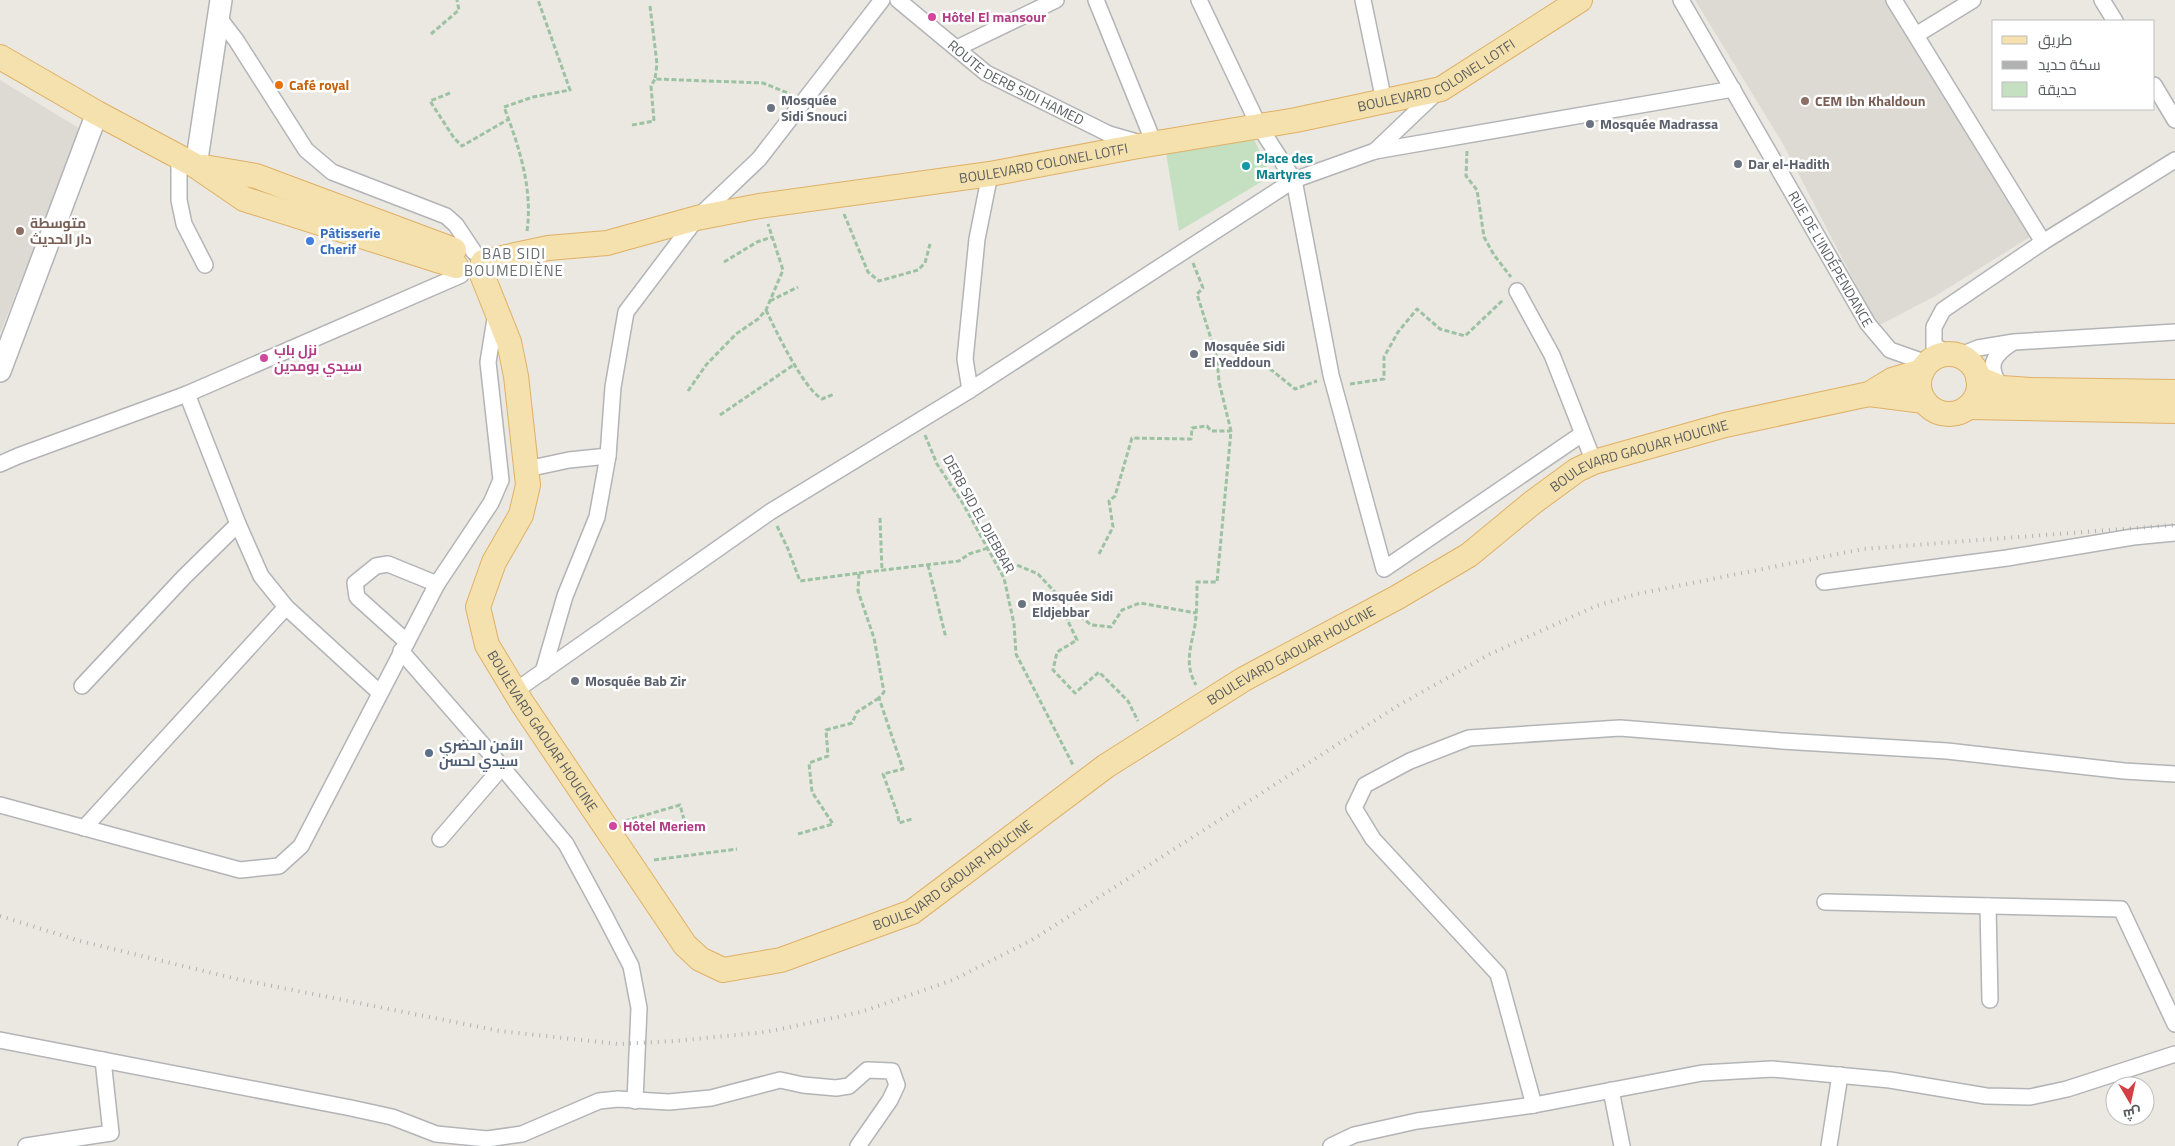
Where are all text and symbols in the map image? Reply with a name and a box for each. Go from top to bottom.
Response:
place label: Hôtel El mansour [942,6,1046,27]
marker: Hôtel El mansour [926,11,938,23]
legend [1992,20,2155,110]
text: طريق [2038,28,2072,51]
street label: BOULEVARD COLONEL LOTFI [1355,33,1519,117]
street label: ROUTE DERB SIDI HAMED [943,35,1088,130]
text: سكة حديد [2038,53,2101,76]
place label: Café royal [289,74,349,95]
text: حديقة [2038,78,2077,101]
marker: Café royal [273,79,285,91]
place label: Mosquée Sidi Snouci [781,89,847,126]
place label: CEM Ibn Khaldoun [1815,90,1926,111]
marker: CEM Ibn Khaldoun [1799,95,1811,107]
marker: Mosquée Sidi Snouci [765,102,777,114]
place label: Mosquée Madrassa [1600,113,1718,134]
marker: Mosquée Madrassa [1584,118,1596,130]
street label: BOULEVARD COLONEL LOTFI [958,137,1130,188]
place label: Place des Martyres [1256,147,1313,184]
place label: Dar el-Hadith [1748,153,1830,174]
marker: Dar el-Hadith [1732,158,1744,170]
marker: Place des Martyres [1240,160,1252,172]
street label: RUE DE L'INDÉPENDANCE [1783,187,1879,331]
place label: متوسطة دار الحديث [30,212,92,249]
place label: Pâtisserie Cherif [320,222,380,259]
marker: متوسطة دار الحديث [14,225,26,237]
marker: Pâtisserie Cherif [304,235,316,247]
district label: BAB SIDI BOUMEDIÈNE [464,242,564,282]
place label: Mosquée Sidi El Yeddoun [1204,335,1285,372]
place label: نزل باب سيدي بومدين [274,339,362,377]
marker: Mosquée Sidi El Yeddoun [1188,348,1200,360]
marker: نزل باب سيدي بومدين [258,352,270,364]
street label: BOULEVARD GAOUAR HOUCINE [1545,414,1731,497]
street label: DERB SID EL DJEBBAR [938,451,1021,577]
place label: Mosquée Sidi Eldjebbar [1032,585,1113,622]
marker: Mosquée Sidi Eldjebbar [1016,598,1028,610]
street label: BOULEVARD GAOUAR HOUCINE [1203,600,1379,710]
street label: BOULEVARD GAOUAR HOUCINE [482,646,604,816]
place label: Mosquée Bab Zir [585,670,686,691]
marker: Mosquée Bab Zir [569,675,581,687]
place label: الأمن الحضري سيدي لحسن [439,734,523,772]
marker: الأمن الحضري سيدي لحسن [423,747,435,759]
street label: BOULEVARD GAOUAR HOUCINE [870,814,1037,936]
place label: Hôtel Meriem [623,815,706,836]
marker: Hôtel Meriem [607,820,619,832]
north arrow [2105,1076,2155,1126]
text: ش [2122,1103,2143,1126]

